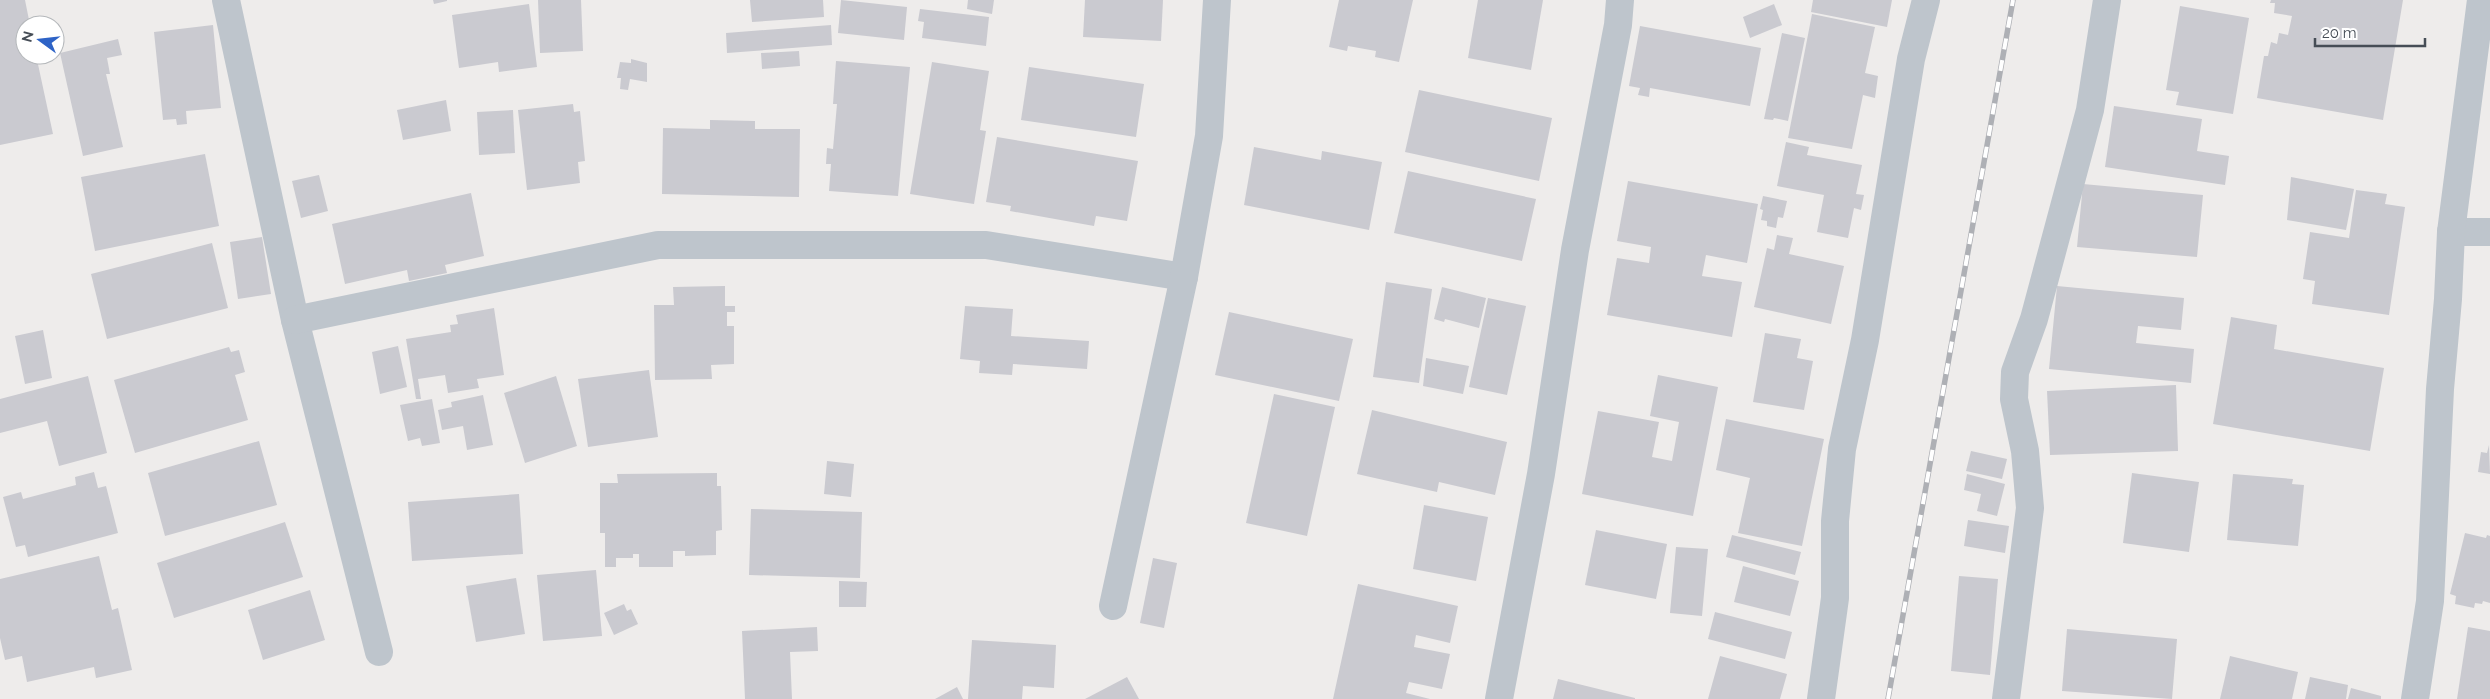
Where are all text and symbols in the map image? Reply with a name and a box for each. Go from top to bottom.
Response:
north arrow [15,15,65,65]
scale bar [2315,15,2425,47]
text: 20 m [2322,24,2357,42]
text: N [18,29,37,44]

